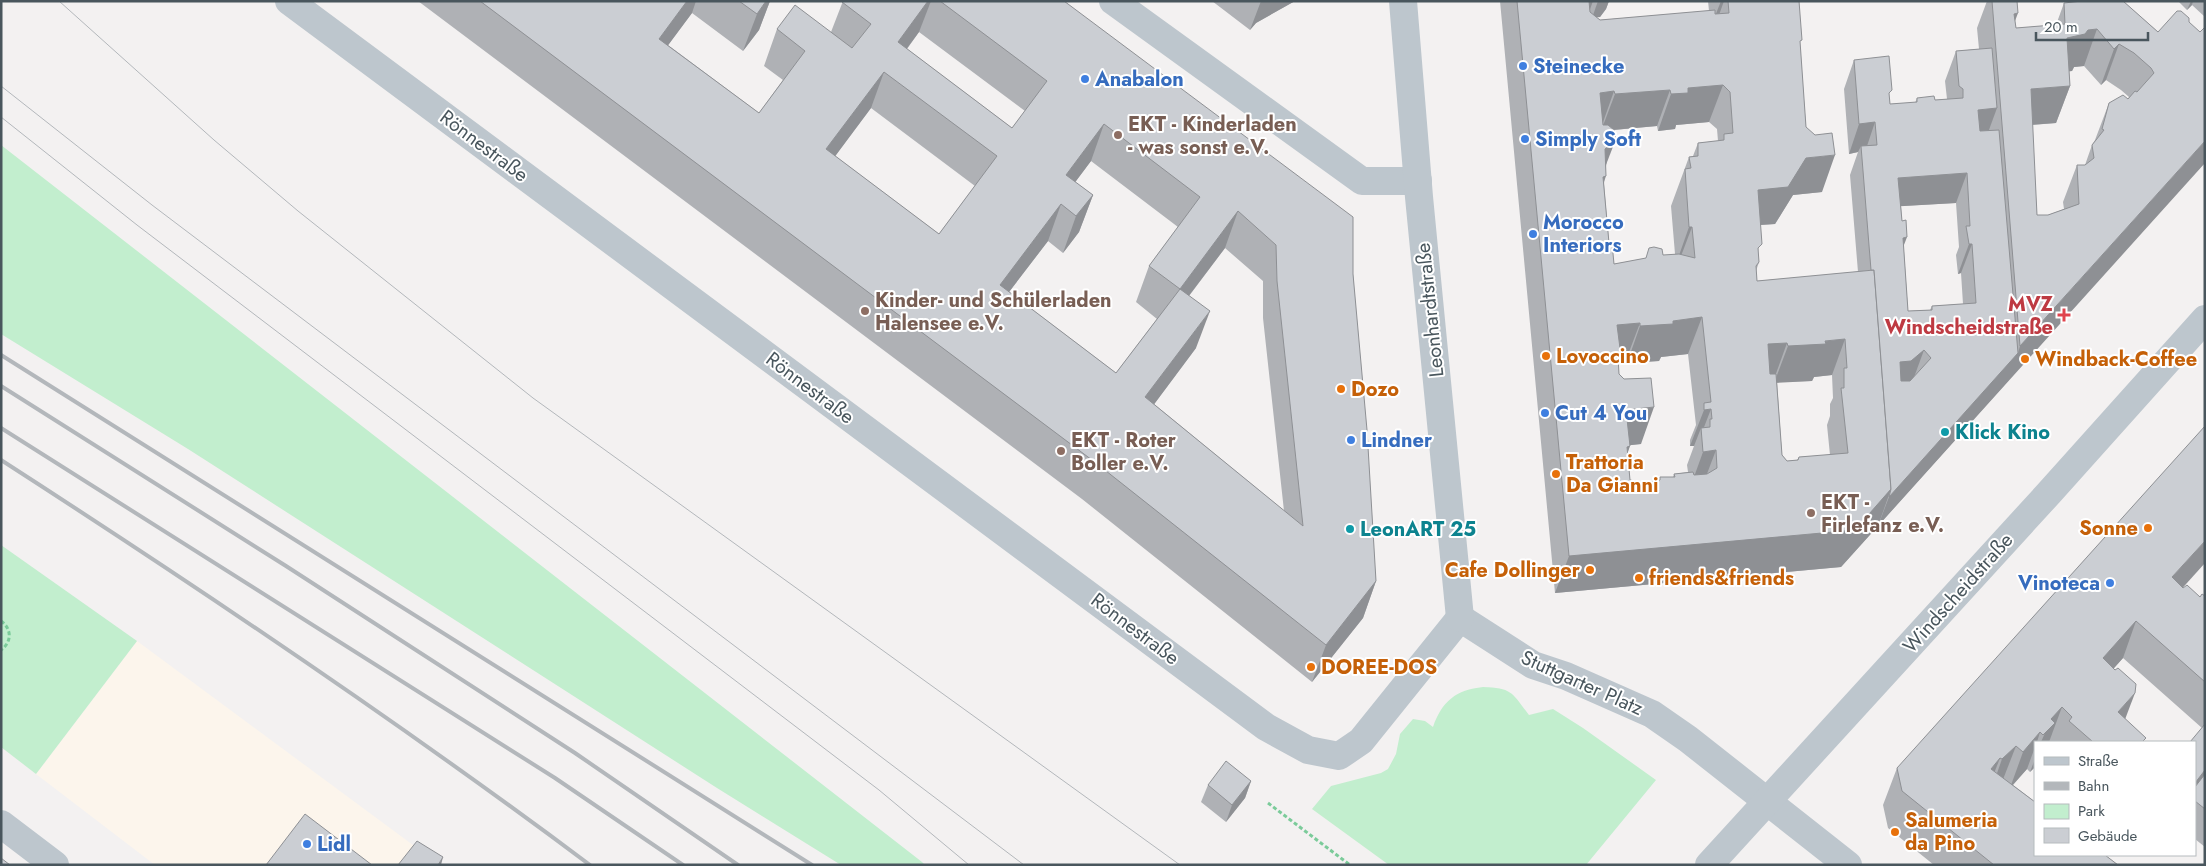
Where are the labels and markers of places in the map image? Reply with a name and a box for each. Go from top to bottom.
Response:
place label: Steinecke [1533,52,1624,81]
marker: Steinecke [1517,60,1529,72]
place label: Anabalon [1094,65,1184,94]
marker: Anabalon [1079,73,1091,85]
place label: EKT - Kinderladen - was sonst e.V. [1128,110,1297,162]
place label: Simply Soft [1535,125,1642,154]
marker: EKT - Kinderladen - was sonst e.V. [1112,129,1124,141]
marker: Simply Soft [1519,133,1531,145]
place label: Morocco Interiors [1543,208,1624,260]
marker: Morocco Interiors [1527,228,1539,240]
place label: Kinder- und Schülerladen Halensee e.V. [875,286,1112,338]
place label: MVZ Windscheidstraße [1885,290,2054,342]
marker: Kinder- und Schülerladen Halensee e.V. [859,305,871,317]
marker: MVZ Windscheidstraße [2057,308,2071,322]
place label: Lovoccino [1556,342,1649,371]
place label: Windback-Coffee [2035,345,2197,374]
marker: Lovoccino [1540,350,1552,362]
marker: Windback-Coffee [2019,353,2031,365]
place label: Dozo [1351,375,1399,404]
marker: Dozo [1335,383,1347,395]
place label: Cut 4 You [1555,399,1647,428]
marker: Cut 4 You [1539,407,1551,419]
place label: Klick Kino [1955,418,2050,447]
place label: EKT - Roter Boller e.V. [1071,426,1177,478]
place label: Lindner [1361,426,1433,455]
marker: Klick Kino [1939,426,1951,438]
marker: Lindner [1345,434,1357,446]
marker: EKT - Roter Boller e.V. [1055,445,1067,457]
place label: Trattoria Da Gianni [1566,448,1659,500]
marker: Trattoria Da Gianni [1550,468,1562,480]
place label: EKT - Firlefanz e.V. [1821,488,1944,540]
marker: EKT - Firlefanz e.V. [1805,507,1817,519]
place label: Sonne [2079,514,2138,543]
place label: LeonART 25 [1360,515,1476,544]
marker: Sonne [2142,522,2154,534]
marker: LeonART 25 [1344,523,1356,535]
place label: Cafe Dollinger [1445,556,1581,585]
marker: Cafe Dollinger [1584,564,1596,576]
place label: friends&friends [1649,564,1794,593]
place label: Vinoteca [2017,569,2100,598]
marker: friends&friends [1633,572,1645,584]
marker: Vinoteca [2104,577,2116,589]
place label: DOREE-DOS [1321,653,1437,682]
marker: DOREE-DOS [1305,661,1317,673]
place label: Salumeria da Pino [1905,806,1998,858]
marker: Salumeria da Pino [1889,826,1901,838]
place label: Lidl [317,830,351,859]
marker: Lidl [301,838,313,850]

